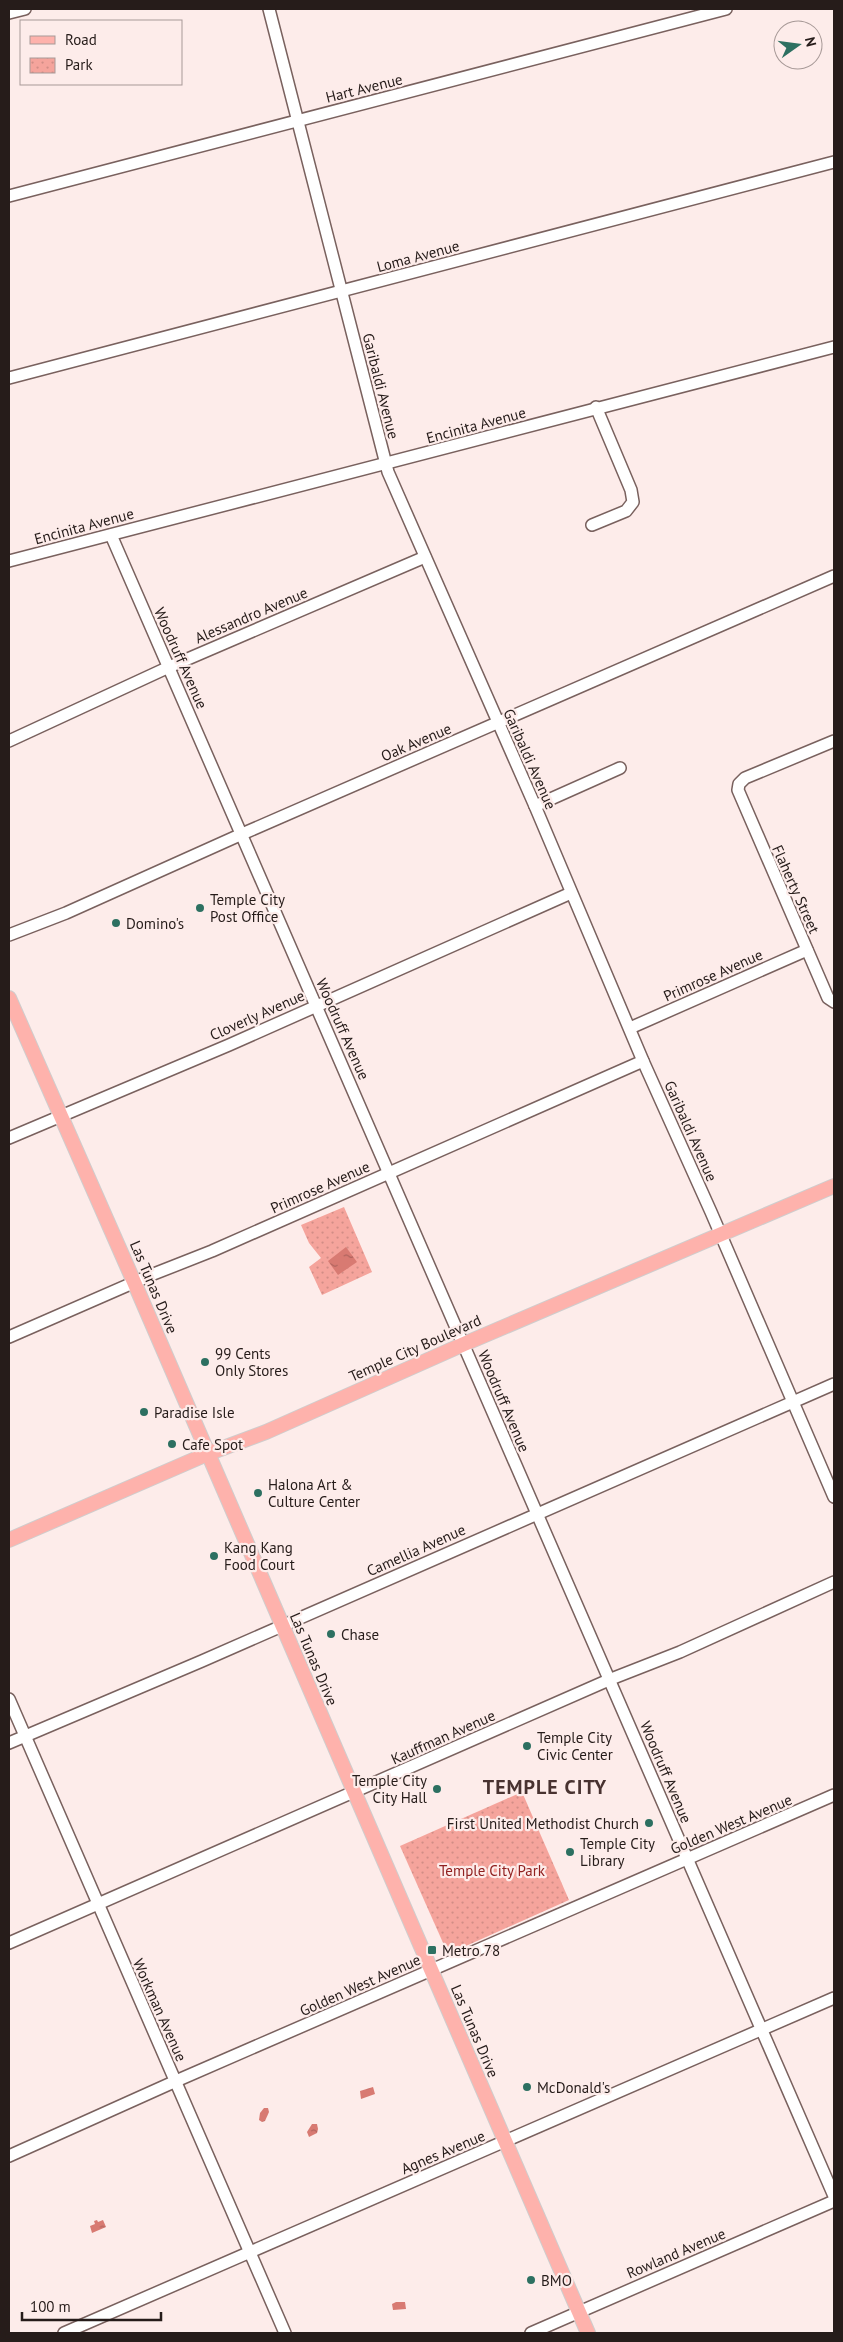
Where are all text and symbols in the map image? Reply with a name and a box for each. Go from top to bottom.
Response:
legend [20,20,182,85]
north arrow [773,20,823,70]
text: Road [65,30,97,49]
text: N [801,35,820,48]
text: Park [65,55,93,74]
street label: Hart Avenue [324,69,404,107]
street label: Loma Avenue [375,236,461,276]
street label: Garibaldi Avenue [359,331,403,441]
street label: Encinita Avenue [424,403,528,447]
street label: Encinita Avenue [32,504,136,548]
street label: Alessandro Avenue [192,583,310,647]
street label: Woodruff Avenue [150,604,212,712]
street label: Garibaldi Avenue [499,706,561,812]
street label: Oak Avenue [378,719,454,765]
street label: Flaherty Street [768,842,824,936]
place label: Temple City Post Office [210,890,285,926]
marker: Temple City Post Office [194,902,206,914]
place label: Domino's [126,914,184,933]
marker: Domino's [110,917,122,929]
street label: Primrose Avenue [660,945,766,1005]
street label: Woodruff Avenue [312,975,374,1083]
street label: Cloverly Avenue [207,986,307,1044]
street label: Garibaldi Avenue [660,1078,722,1184]
street label: Primrose Avenue [267,1157,373,1217]
street label: Las Tunas Drive [126,1238,182,1336]
street label: Temple City Boulevard [346,1310,484,1386]
place label: 99 Cents Only Stores [215,1344,288,1380]
street label: Woodruff Avenue [474,1347,534,1455]
marker: 99 Cents Only Stores [199,1356,211,1368]
place label: Paradise Isle [154,1403,235,1422]
marker: Paradise Isle [138,1406,150,1418]
place label: Cafe Spot [182,1435,243,1454]
marker: Cafe Spot [166,1438,178,1450]
place label: Halona Art & Culture Center [268,1475,360,1511]
marker: Halona Art & Culture Center [252,1487,264,1499]
street label: Camellia Avenue [364,1520,468,1580]
place label: Kang Kang Food Court [224,1538,295,1574]
marker: Kang Kang Food Court [208,1550,220,1562]
street label: Las Tunas Drive [286,1610,342,1708]
place label: Chase [341,1625,379,1644]
marker: Chase [325,1628,337,1640]
street label: Kauffman Avenue [388,1706,498,1768]
street label: Woodruff Avenue [636,1718,696,1826]
place label: Temple City Civic Center [537,1728,613,1764]
marker: Temple City Civic Center [521,1740,533,1752]
place label: Temple City City Hall [352,1771,428,1807]
district label: TEMPLE CITY [483,1774,607,1800]
marker: Temple City City Hall [431,1783,443,1795]
street label: Golden West Avenue [667,1790,795,1858]
place label: First United Methodist Church [447,1814,639,1833]
marker: First United Methodist Church [643,1817,655,1829]
place label: Temple City Library [580,1834,655,1870]
marker: Temple City Library [564,1846,576,1858]
park label: Temple City Park [439,1861,546,1880]
place label: Metro 78 [442,1941,500,1960]
marker: Metro 78 [426,1944,438,1956]
street label: Golden West Avenue [297,1950,423,2020]
street label: Workman Avenue [129,1956,191,2064]
street label: Las Tunas Drive [447,1982,503,2080]
place label: McDonald's [537,2078,610,2097]
marker: McDonald's [521,2081,533,2093]
street label: Agnes Avenue [398,2126,488,2178]
street label: Rowland Avenue [624,2224,728,2282]
place label: BMO [541,2271,572,2290]
marker: BMO [525,2274,537,2286]
scale bar [22,2290,161,2322]
text: 100 m [30,2297,71,2316]

